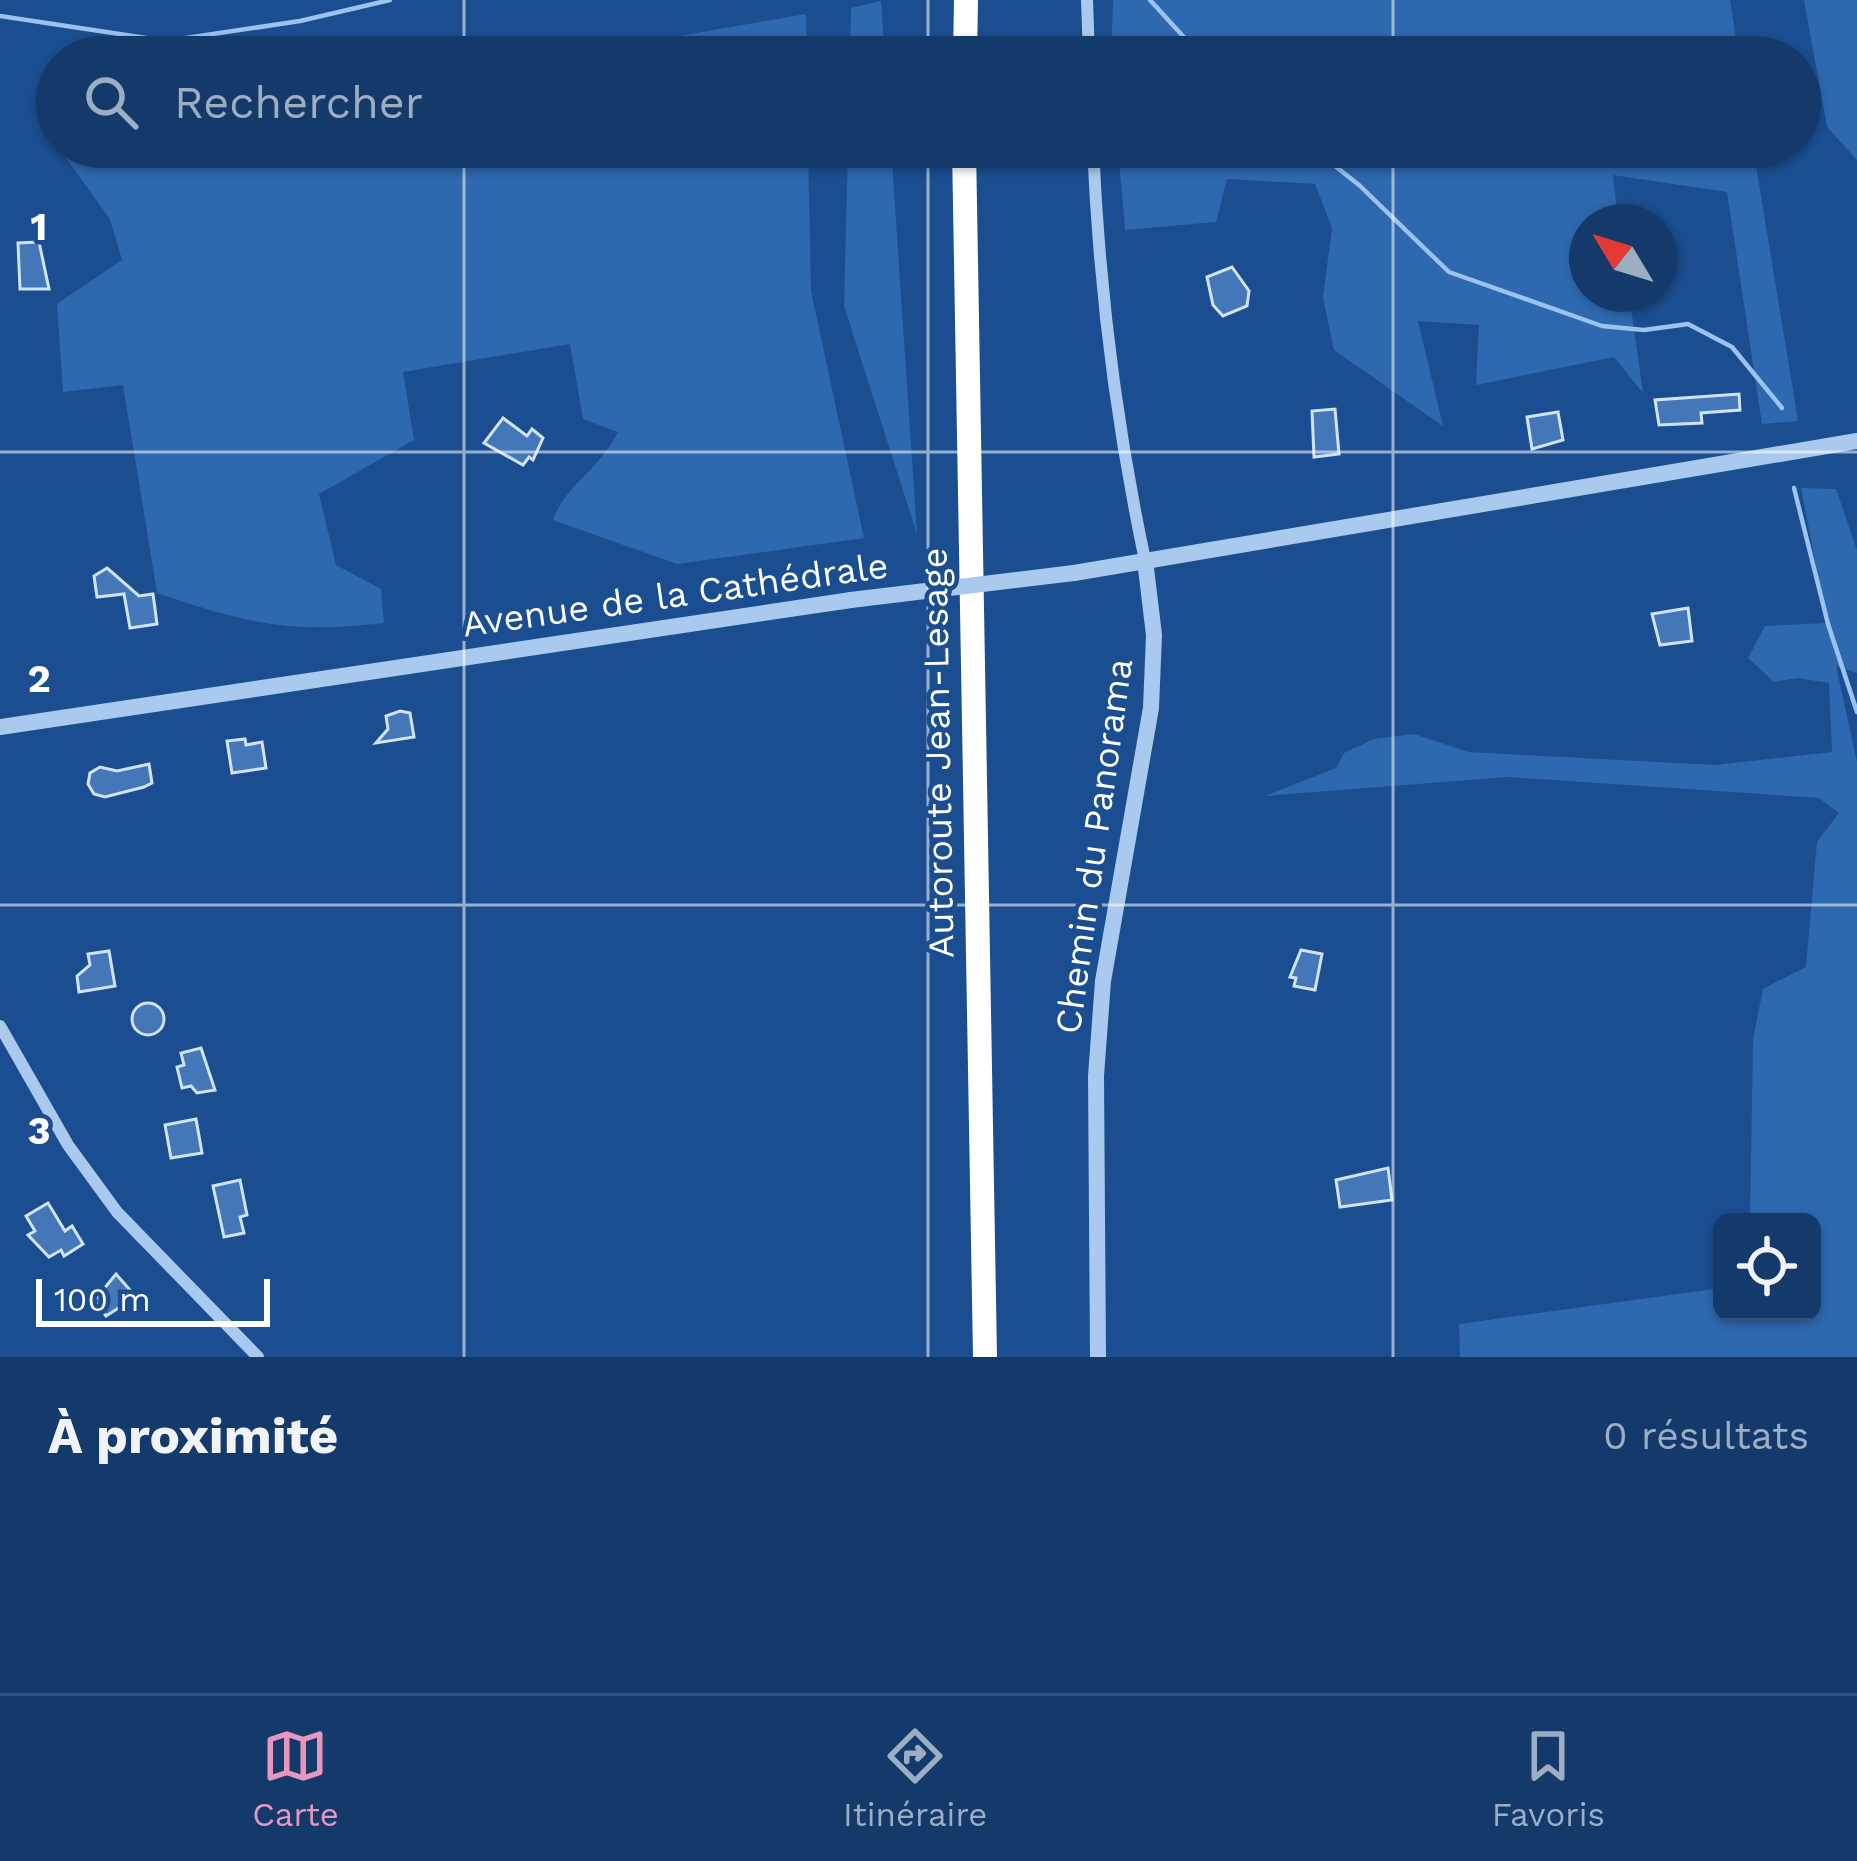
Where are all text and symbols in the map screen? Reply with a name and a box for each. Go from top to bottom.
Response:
search box [36,36,1821,168]
icon: search [78,69,144,135]
text: Rechercher [174,76,423,129]
text: 1 [31,204,47,249]
north arrow [1569,204,1677,312]
street label: Avenue de la Cathédrale [460,544,891,646]
street label: Autoroute Jean-Lesage [913,547,963,959]
text: 2 [27,656,51,701]
street label: Chemin du Panorama [1047,656,1141,1037]
text: 3 [27,1108,51,1153]
map controls [1713,1213,1821,1321]
button: locate [1713,1213,1821,1321]
scale bar [36,1273,270,1326]
text: 100 m [54,1280,151,1319]
text: À proximité [48,1406,338,1465]
text: 0 résultats [1603,1413,1809,1458]
tab: Carte [252,1723,339,1834]
tab: Itinéraire [843,1723,987,1834]
tab: Favoris [1492,1723,1605,1834]

